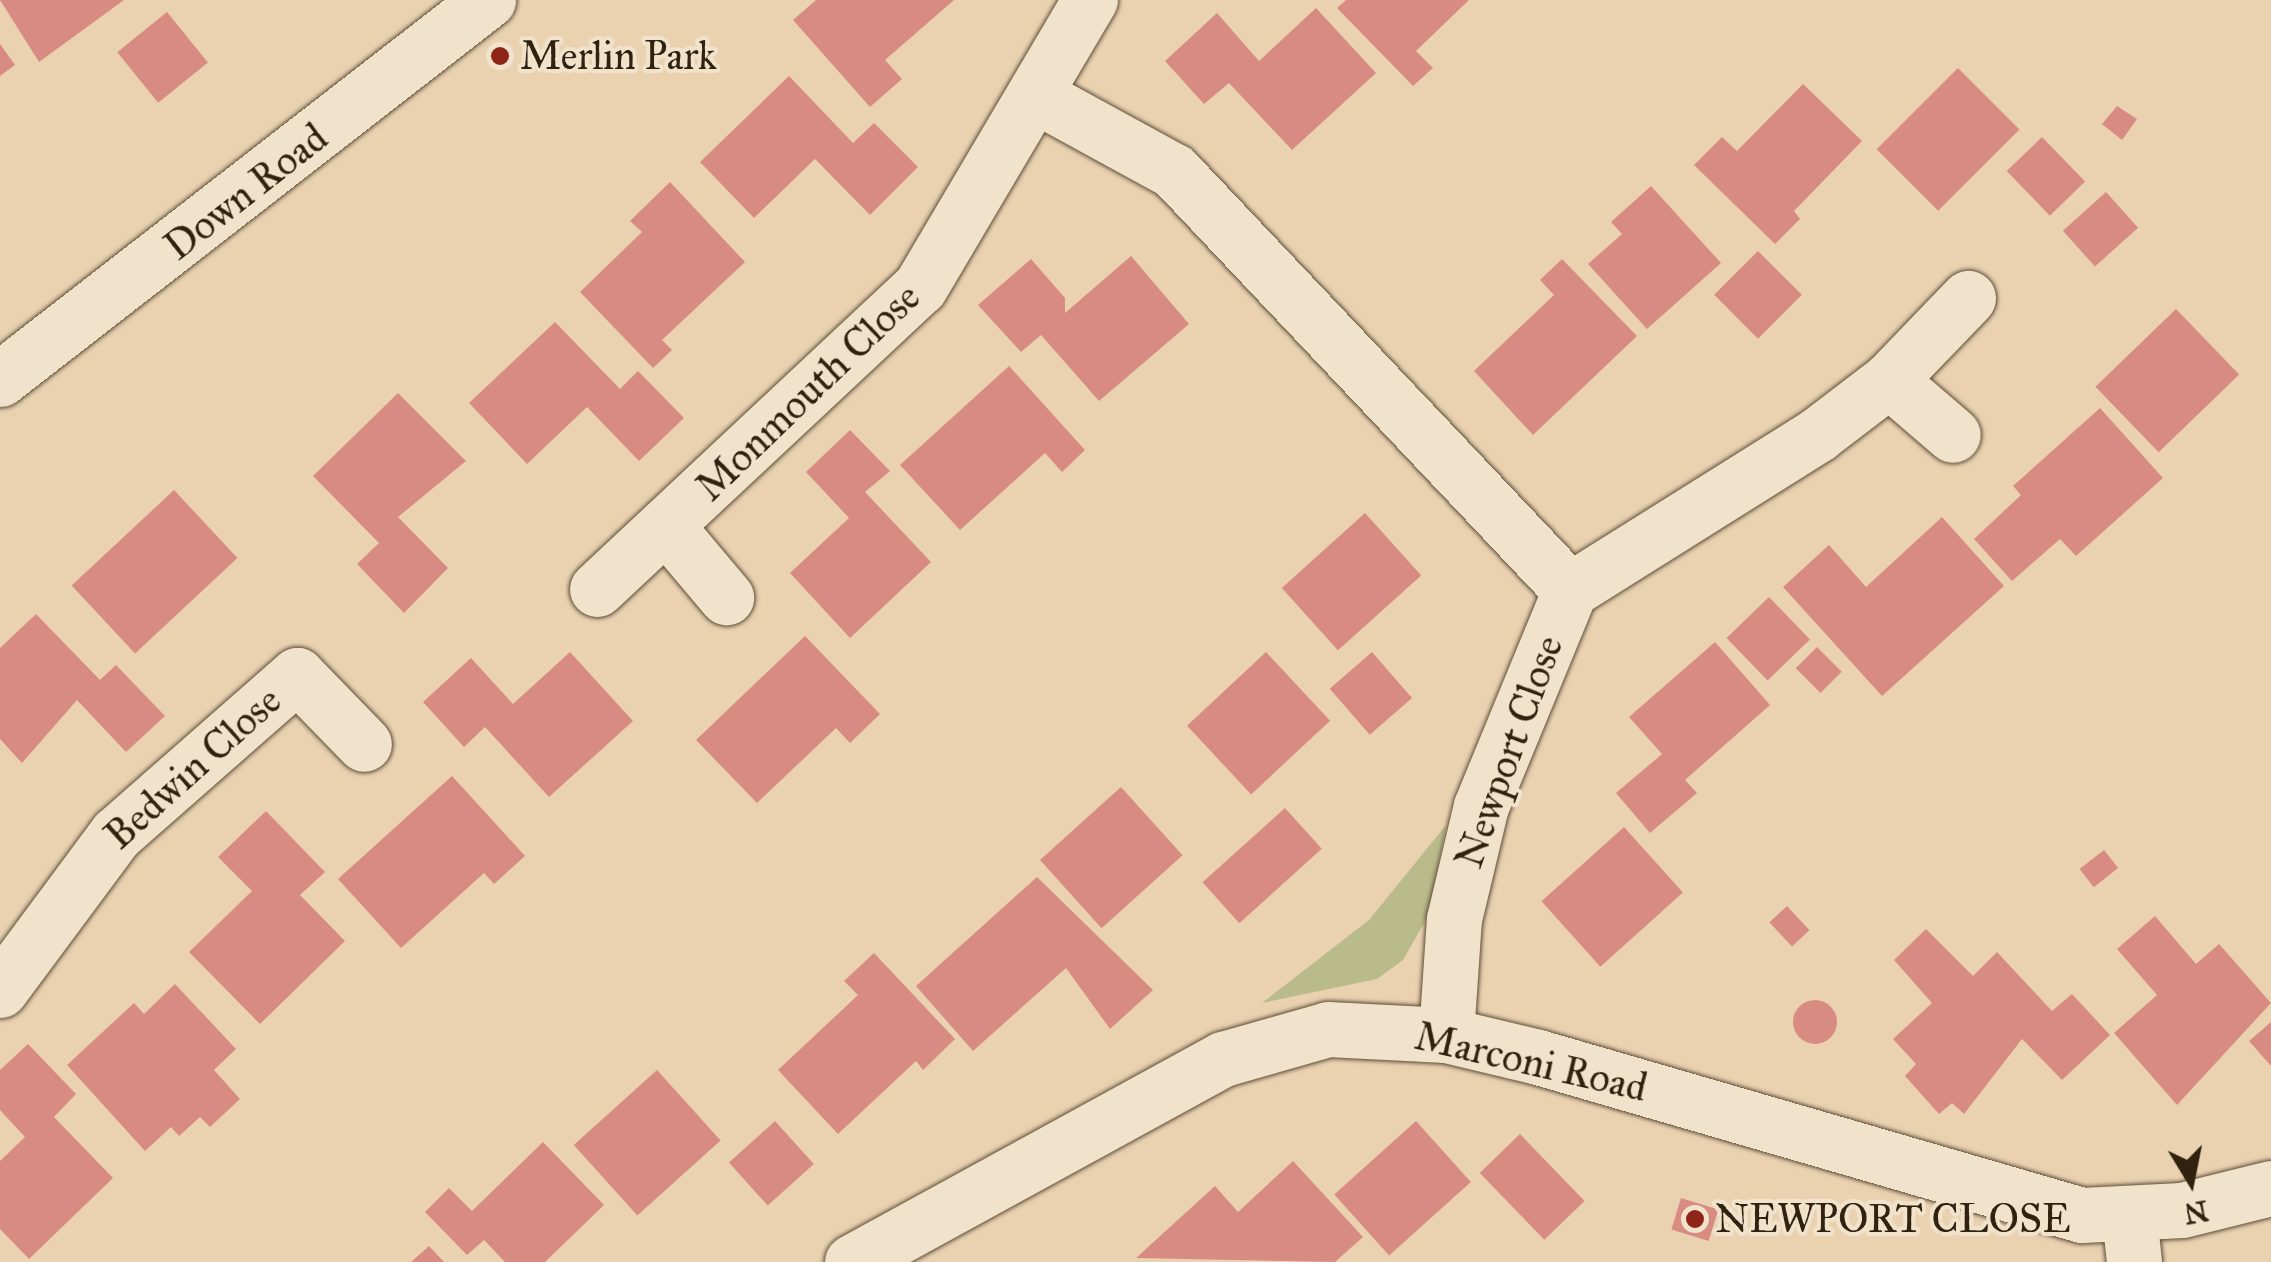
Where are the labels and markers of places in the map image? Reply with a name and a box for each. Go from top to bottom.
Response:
place label: Merlin Park [520,32,717,80]
marker: Merlin Park [489,45,511,67]
place label: NEWPORT CLOSE [1715,1195,2071,1243]
marker: NEWPORT CLOSE [1684,1208,1706,1230]

